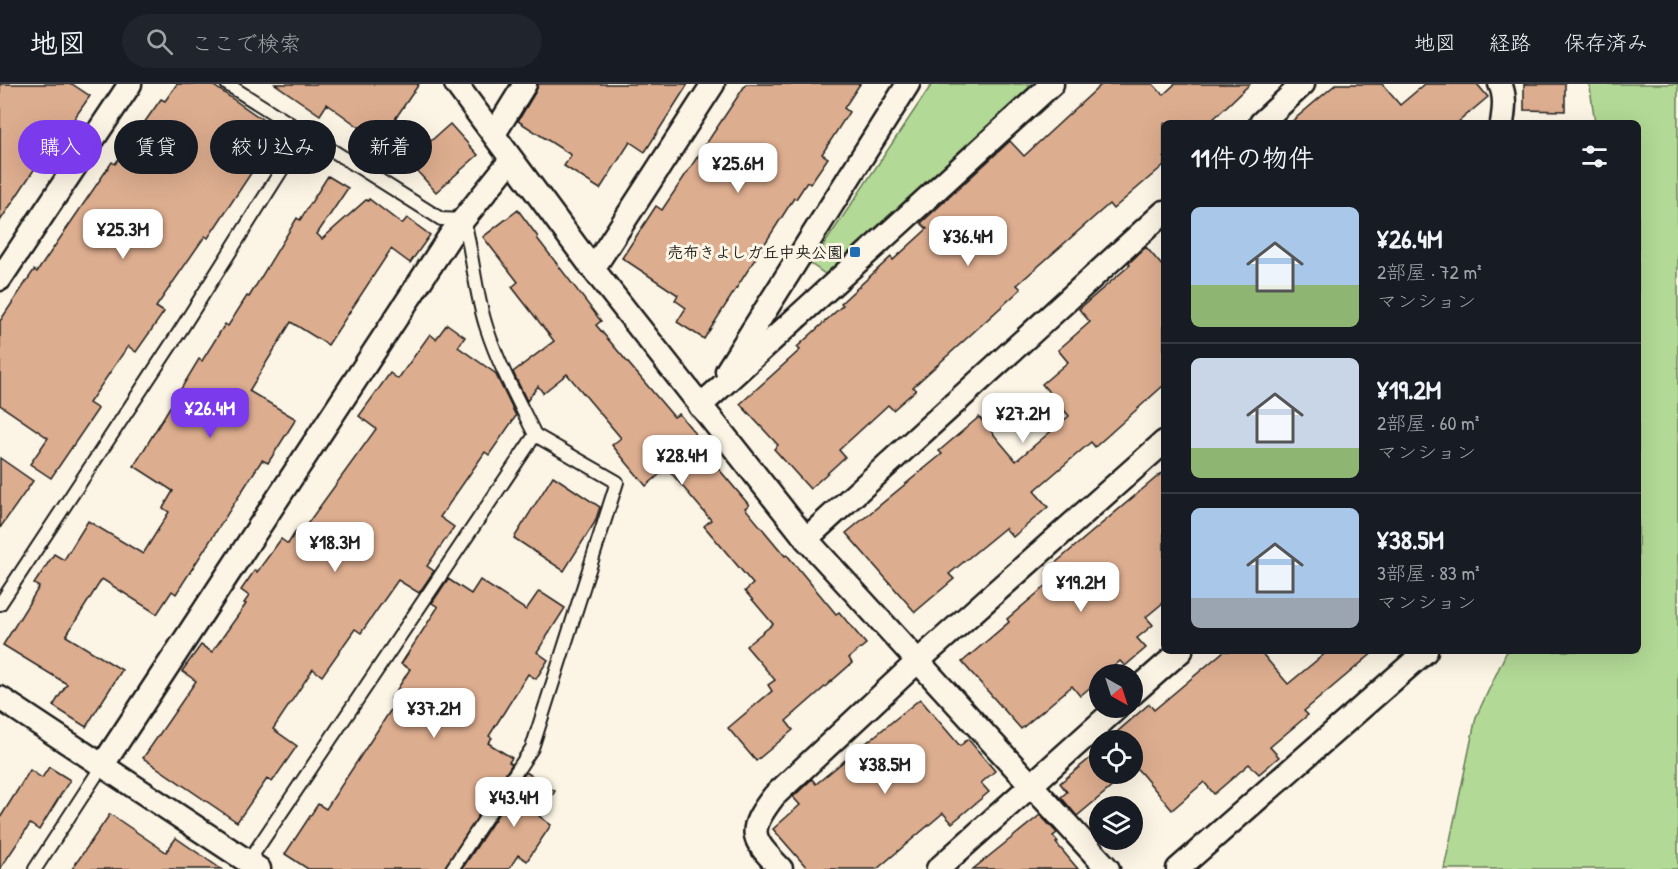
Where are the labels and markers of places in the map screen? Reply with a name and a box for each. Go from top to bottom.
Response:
pin: ¥25.6M [689,143,787,194]
pin: ¥25.3M [74,209,172,260]
pin: ¥36.4M [919,216,1017,267]
place label: 売布きよしガ丘中央公園 [667,241,843,263]
marker: 売布きよしガ丘中央公園 [848,245,862,259]
pin: ¥26.4M [161,388,259,439]
pin: ¥27.2M [974,393,1072,444]
pin: ¥28.4M [633,435,731,486]
pin: ¥18.3M [286,522,384,573]
pin: ¥19.2M [1032,562,1130,613]
pin: ¥37.2M [385,688,483,739]
pin: ¥38.5M [836,744,934,795]
pin: ¥43.4M [465,777,563,828]

